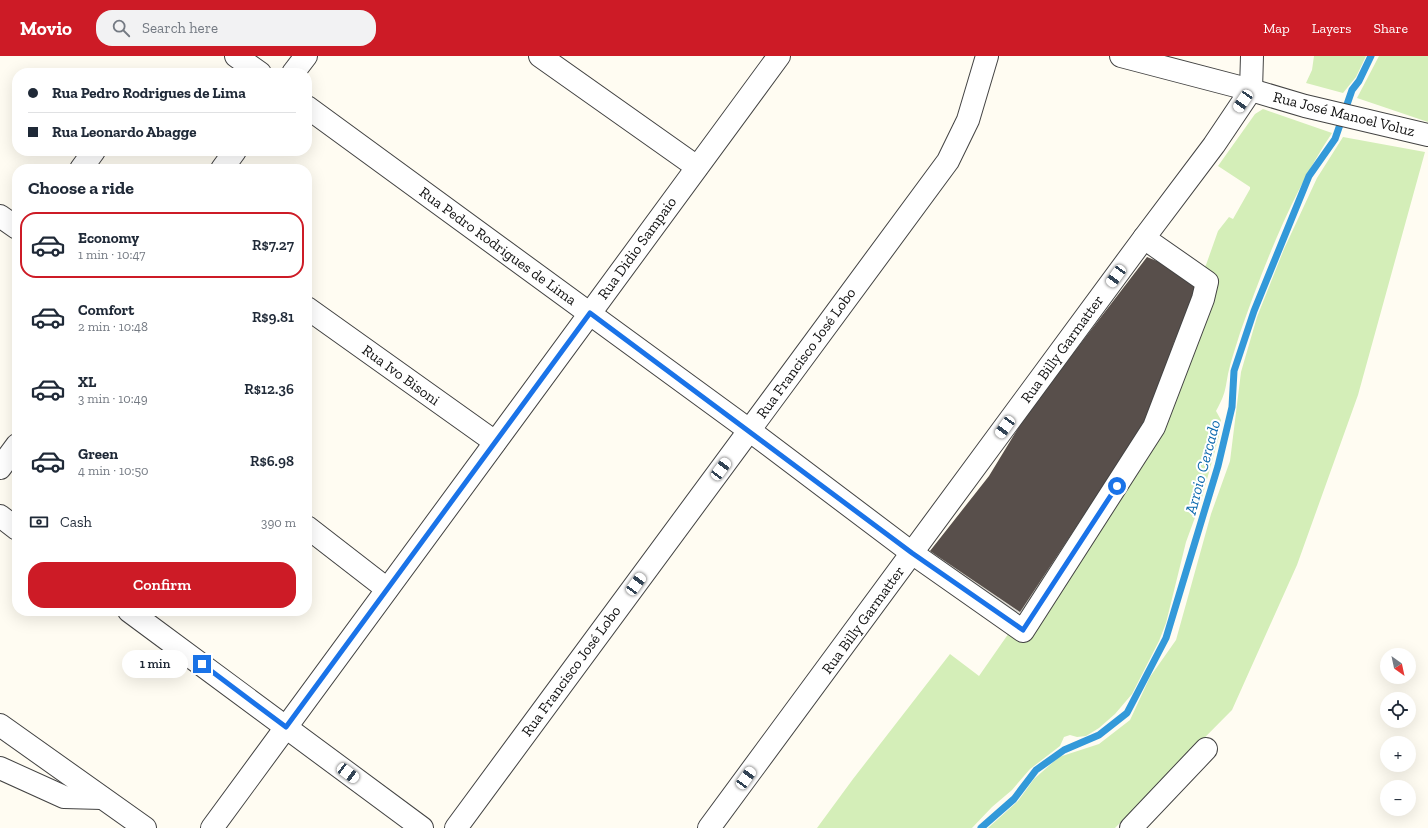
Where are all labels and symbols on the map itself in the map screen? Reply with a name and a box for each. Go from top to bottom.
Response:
car [1231,88,1255,114]
street label: Rua José Manoel Voluz [1271,88,1417,140]
street label: Rua Pedro Rodrigues de Lima [416,183,580,309]
street label: Rua Didio Sampaio [594,193,680,303]
car [1104,263,1128,289]
street label: Rua Francisco José Lobo [753,284,860,422]
street label: Rua Billy Garmatter [1017,292,1107,406]
street label: Rua Ivo Bisoni [359,341,443,409]
car [993,414,1017,440]
water label: Arroio Cercado [1180,418,1224,518]
car [709,456,733,482]
route start [1108,477,1126,495]
street label: Rua Billy Garmatter [818,563,908,677]
car [624,571,648,597]
street label: Rua Francisco José Lobo [518,602,625,740]
north arrow [1380,648,1416,684]
callout: 1 min [122,650,188,678]
route end [193,655,211,673]
car [335,761,361,785]
car [734,765,758,791]

